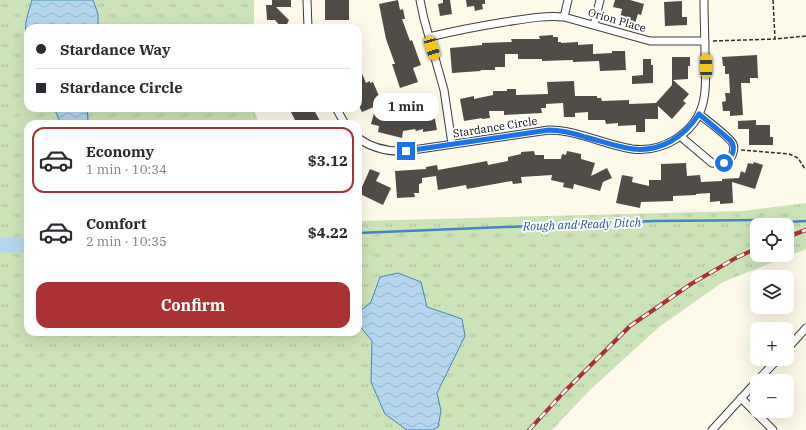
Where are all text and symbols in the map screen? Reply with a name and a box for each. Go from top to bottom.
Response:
street label: Orion Place [586,5,648,35]
car [423,35,441,61]
text: Stardance Way [60,40,171,59]
car [700,54,712,78]
text: Stardance Circle [60,78,183,97]
callout: 1 min [373,93,439,121]
text: 1 min [388,98,424,115]
street label: Stardance Circle [452,113,538,141]
icon: car [38,142,74,178]
text: Economy [86,142,154,161]
route end [397,142,415,160]
text: $3.12 [308,151,348,170]
route start [715,154,733,172]
text: 1 min · 10:34 [86,161,167,178]
icon: car [38,214,74,250]
text: Comfort [86,214,146,233]
water label: Rough and Ready Ditch [522,214,642,234]
map controls [750,218,794,418]
button: locate [750,218,794,262]
text: $4.22 [308,223,348,242]
text: 2 min · 10:35 [86,233,167,250]
button: layers [750,270,794,314]
button: Confirm [36,282,350,328]
button: + [750,322,794,366]
button: − [750,374,794,418]

